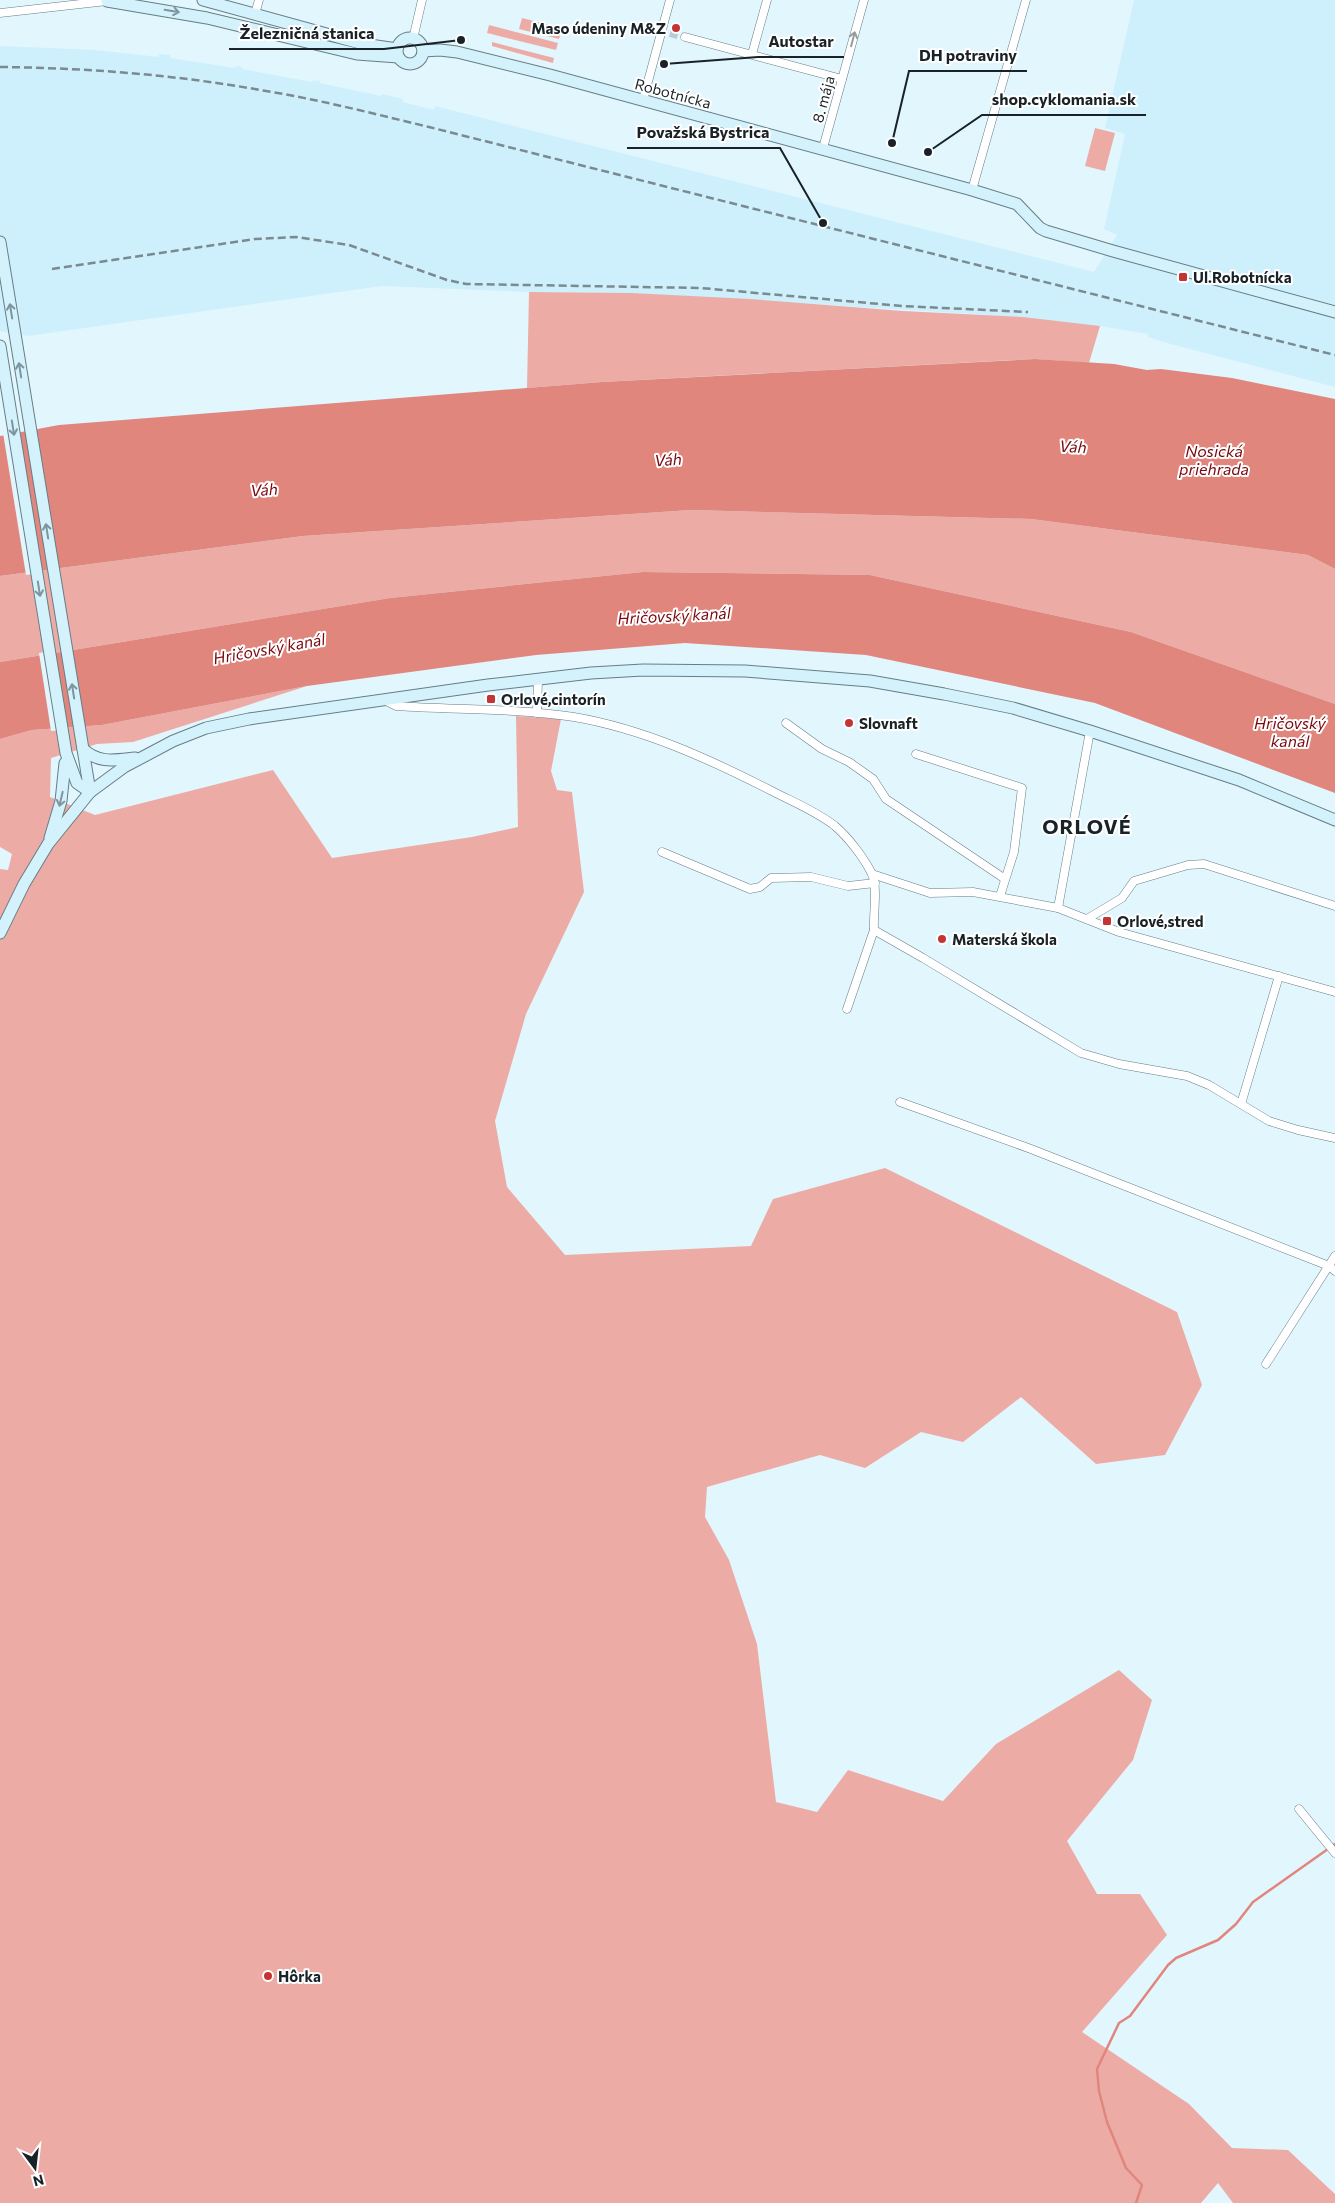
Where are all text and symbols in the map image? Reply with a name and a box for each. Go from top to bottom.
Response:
one-way arrow [164,7,180,17]
callout: Železničná stanica [229,18,384,49]
place label: Maso údeniny M&Z [531,19,666,37]
marker: Maso údeniny M&Z [670,22,682,34]
text: Železničná stanica [239,23,375,42]
callout: Autostar [758,26,844,57]
text: Autostar [768,31,834,50]
one-way arrow [849,32,859,48]
callout: DH potraviny [909,40,1027,71]
text: DH potraviny [919,45,1017,64]
street label: Robotnícka [633,74,713,112]
street label: 8. mája [808,74,838,124]
callout: shop.cyklomania.sk [982,84,1146,115]
text: shop.cyklomania.sk [992,89,1137,108]
callout: Považská Bystrica [627,117,780,148]
text: Považská Bystrica [637,122,769,141]
place label: Ul.Robotnícka [1193,268,1292,286]
marker: Ul.Robotnícka [1177,271,1189,283]
one-way arrow [5,303,15,319]
one-way arrow [15,363,25,379]
one-way arrow [9,420,19,436]
water label: Váh [1059,436,1087,456]
water label: Nosická priehrada [1178,441,1249,478]
water label: Váh [654,449,682,469]
water label: Váh [250,479,278,499]
one-way arrow [42,523,52,539]
one-way arrow [35,580,45,596]
water label: Hričovský kanál [617,602,732,627]
water label: Hričovský kanál [212,629,327,667]
one-way arrow [68,683,78,699]
place label: Orlové,cintorín [501,690,606,708]
marker: Orlové,cintorín [485,693,497,705]
water label: Hričovský kanál [1254,713,1327,750]
place label: Slovnaft [859,714,918,732]
marker: Slovnaft [843,717,855,729]
one-way arrow [56,791,65,807]
district label: ORLOVÉ [1042,814,1132,838]
place label: Orlové,stred [1117,912,1203,930]
marker: Orlové,stred [1101,915,1113,927]
place label: Materská škola [952,930,1057,948]
marker: Materská škola [936,933,948,945]
place label: Hôrka [278,1967,321,1985]
marker: Hôrka [262,1970,274,1982]
north arrow [10,2143,60,2193]
text: N [31,2171,46,2191]

